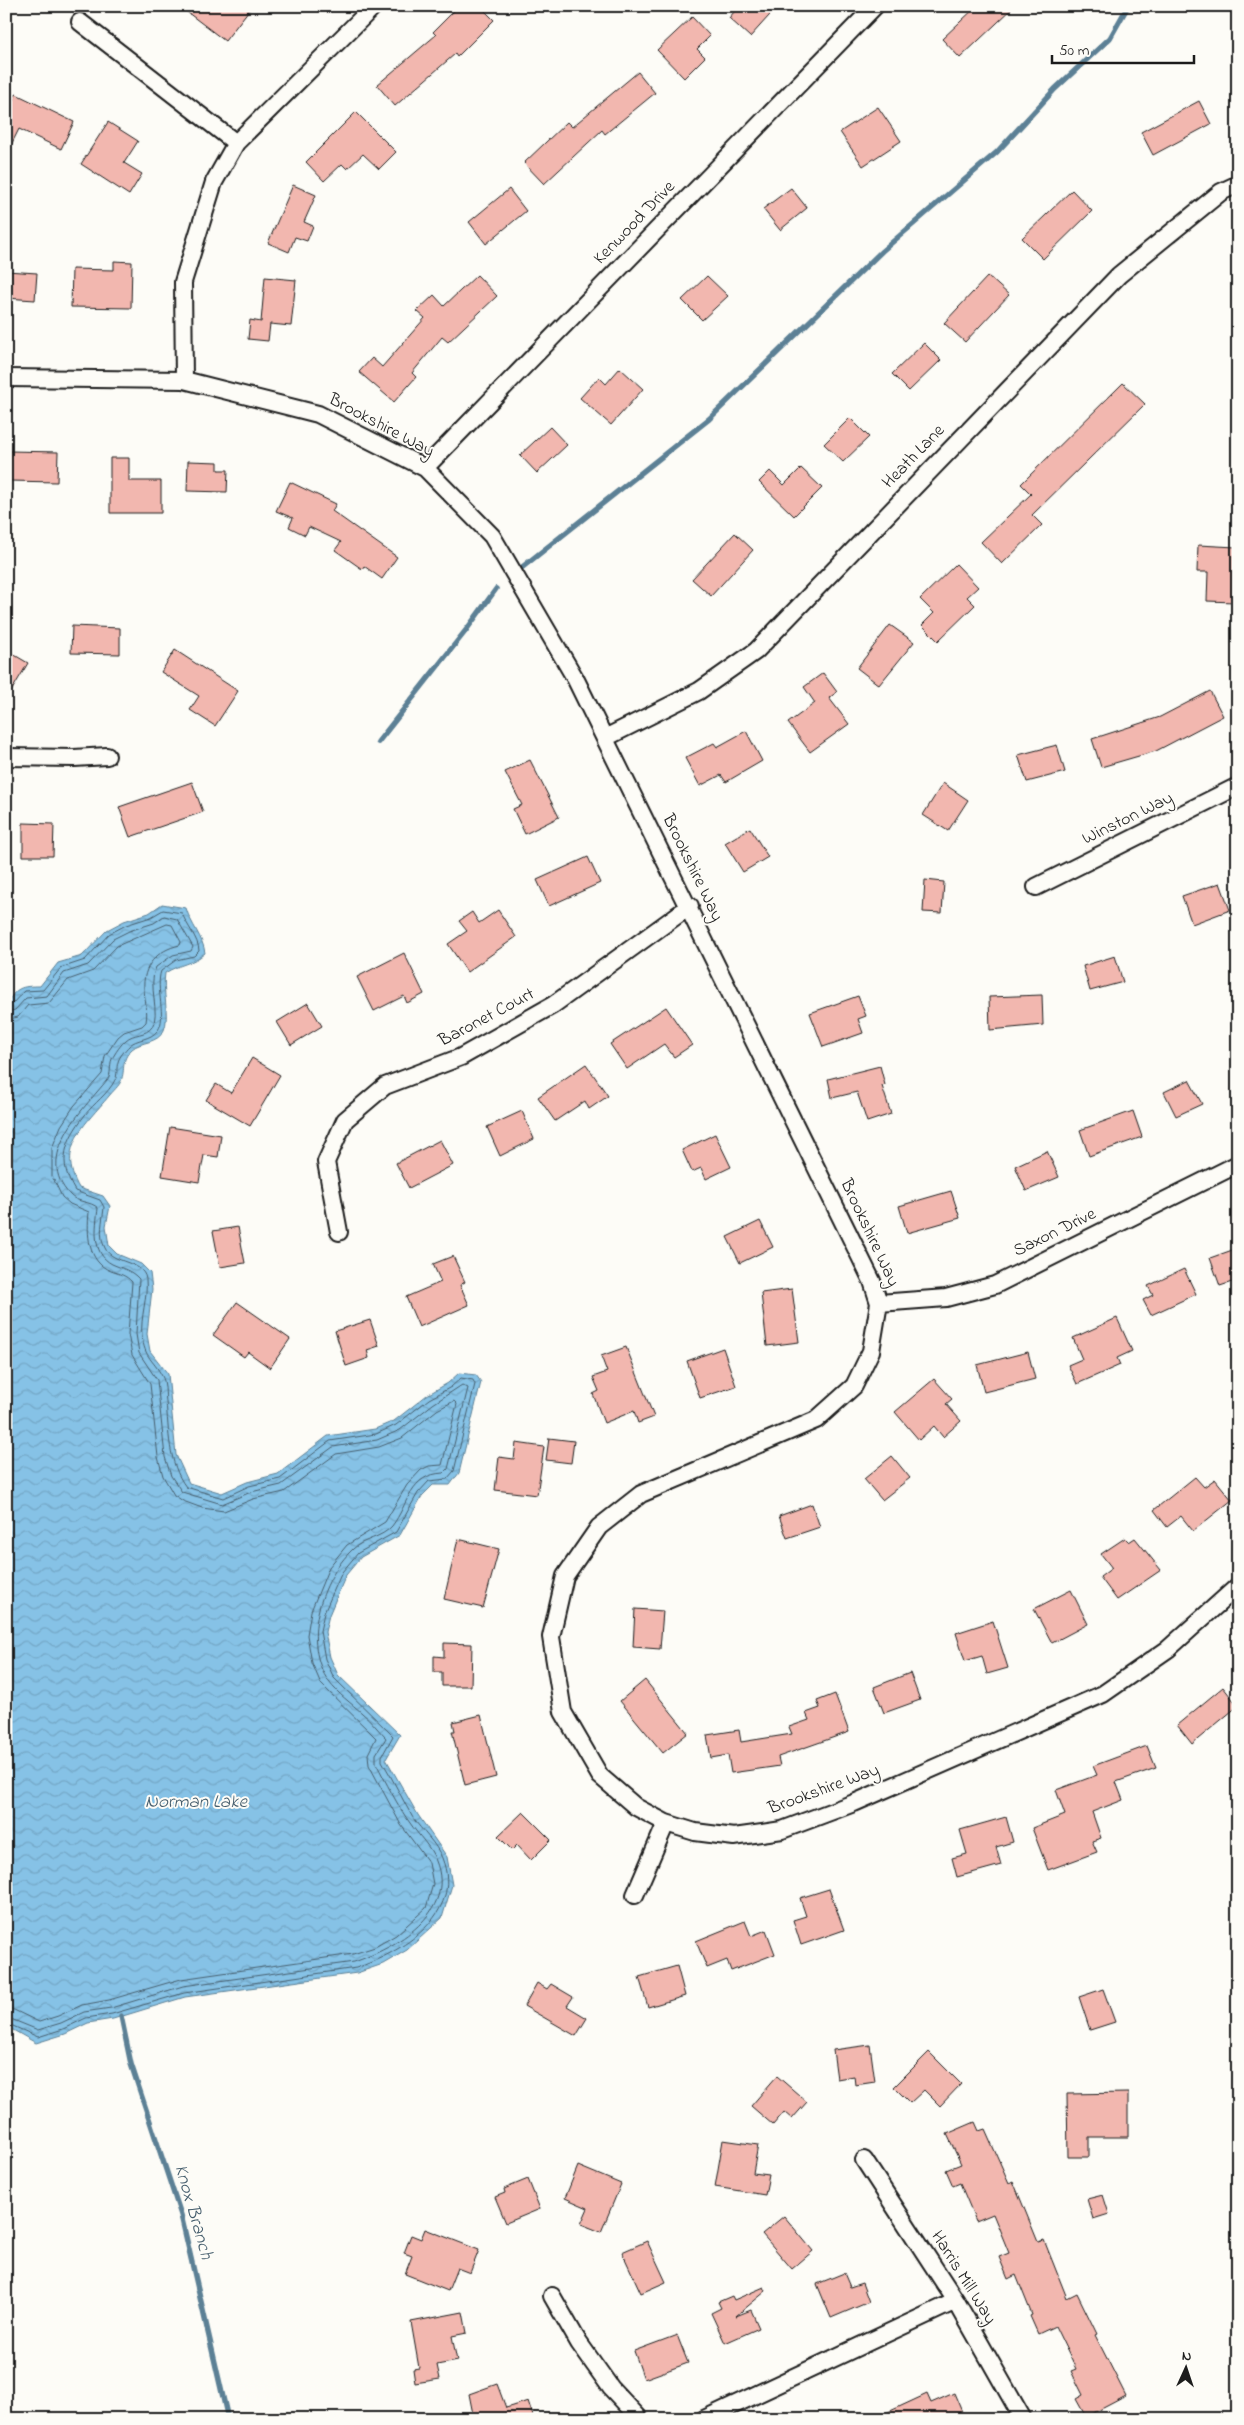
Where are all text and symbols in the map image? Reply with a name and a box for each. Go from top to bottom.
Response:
scale bar [1052,32,1194,64]
text: 50 m [1059,40,1090,62]
street label: Kenwood Drive [588,174,683,271]
street label: Brookshire Way [323,387,439,465]
street label: Heath Lane [877,418,952,495]
street label: Winston Way [1078,786,1178,852]
street label: Brookshire Way [654,809,729,926]
street label: Baronet Court [433,982,540,1055]
street label: Brookshire Way [832,1174,905,1291]
street label: Saxon Drive [1009,1201,1102,1264]
street label: Brookshire Way [764,1758,883,1822]
water label: Norman Lake [145,1789,248,1816]
water label: Knox Branch [167,2161,220,2264]
street label: Harris Mill Way [924,2226,1002,2330]
north arrow [1162,2342,1212,2392]
text: N [1181,2346,1192,2367]

